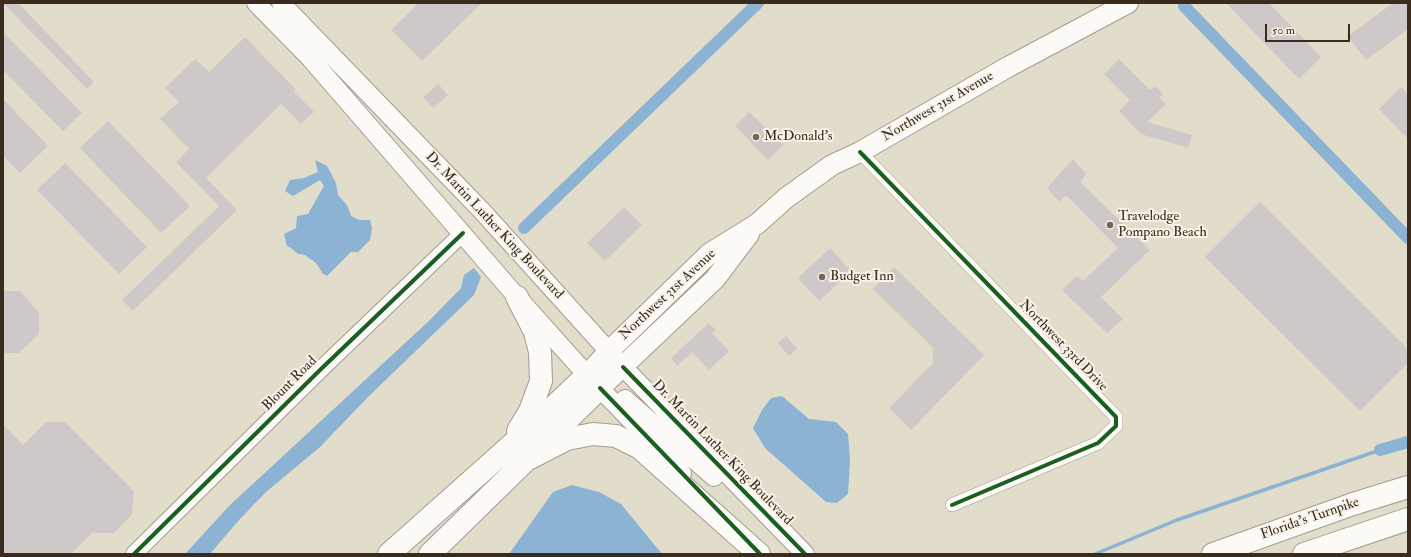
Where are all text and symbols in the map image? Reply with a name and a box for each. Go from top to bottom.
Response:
scale bar [1267,16,1352,42]
text: 50 m [1272,23,1295,38]
street label: Northwest 31st Avenue [879,68,997,146]
place label: McDonald's [764,129,833,145]
marker: McDonald's [751,132,761,142]
street label: Dr. Martin Luther King Boulevard [421,149,567,303]
place label: Travelodge Pompano Beach [1118,209,1207,242]
marker: Travelodge Pompano Beach [1105,220,1115,230]
street label: Northwest 31st Avenue [616,246,720,344]
place label: Budget Inn [830,269,894,285]
marker: Budget Inn [817,272,827,282]
street label: Northwest 33rd Drive [1015,297,1111,395]
street label: Blount Road [259,353,321,415]
street label: Dr. Martin Luther King Boulevard [648,377,796,529]
street label: Florida's Turnpike [1258,494,1362,544]

